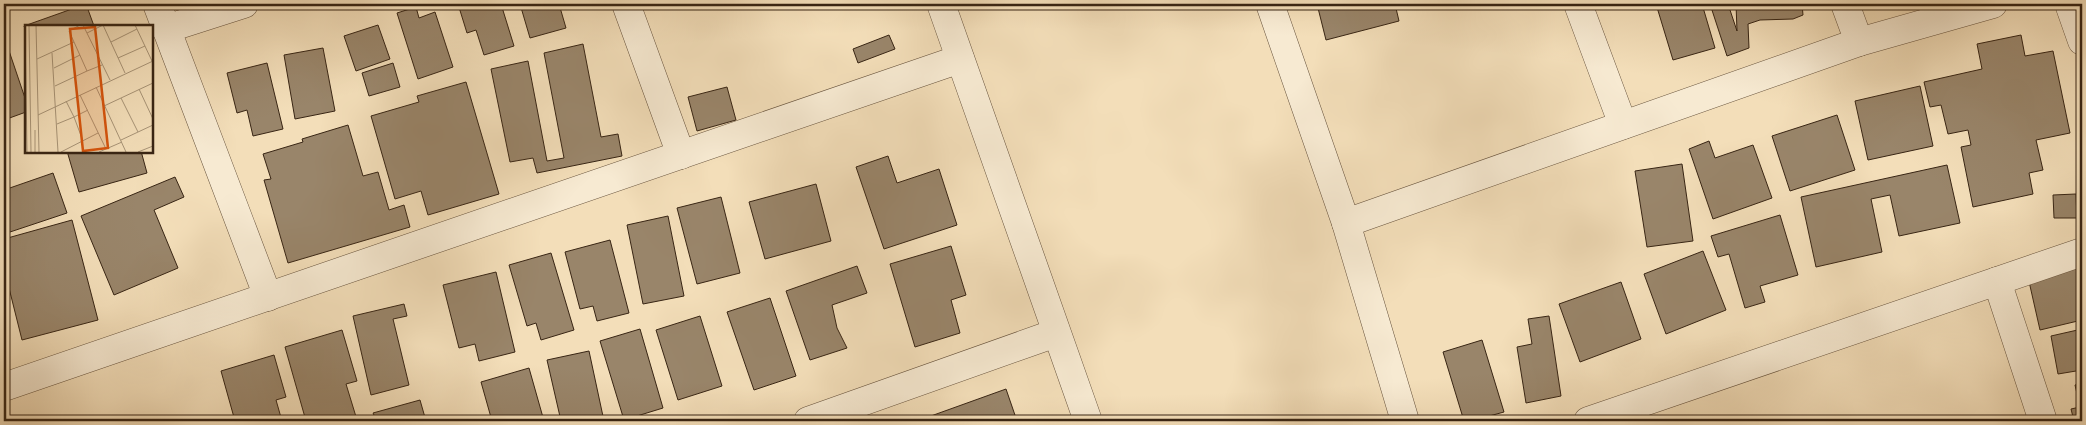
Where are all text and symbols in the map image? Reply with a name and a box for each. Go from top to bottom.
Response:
inset map [25,25,152,152]

